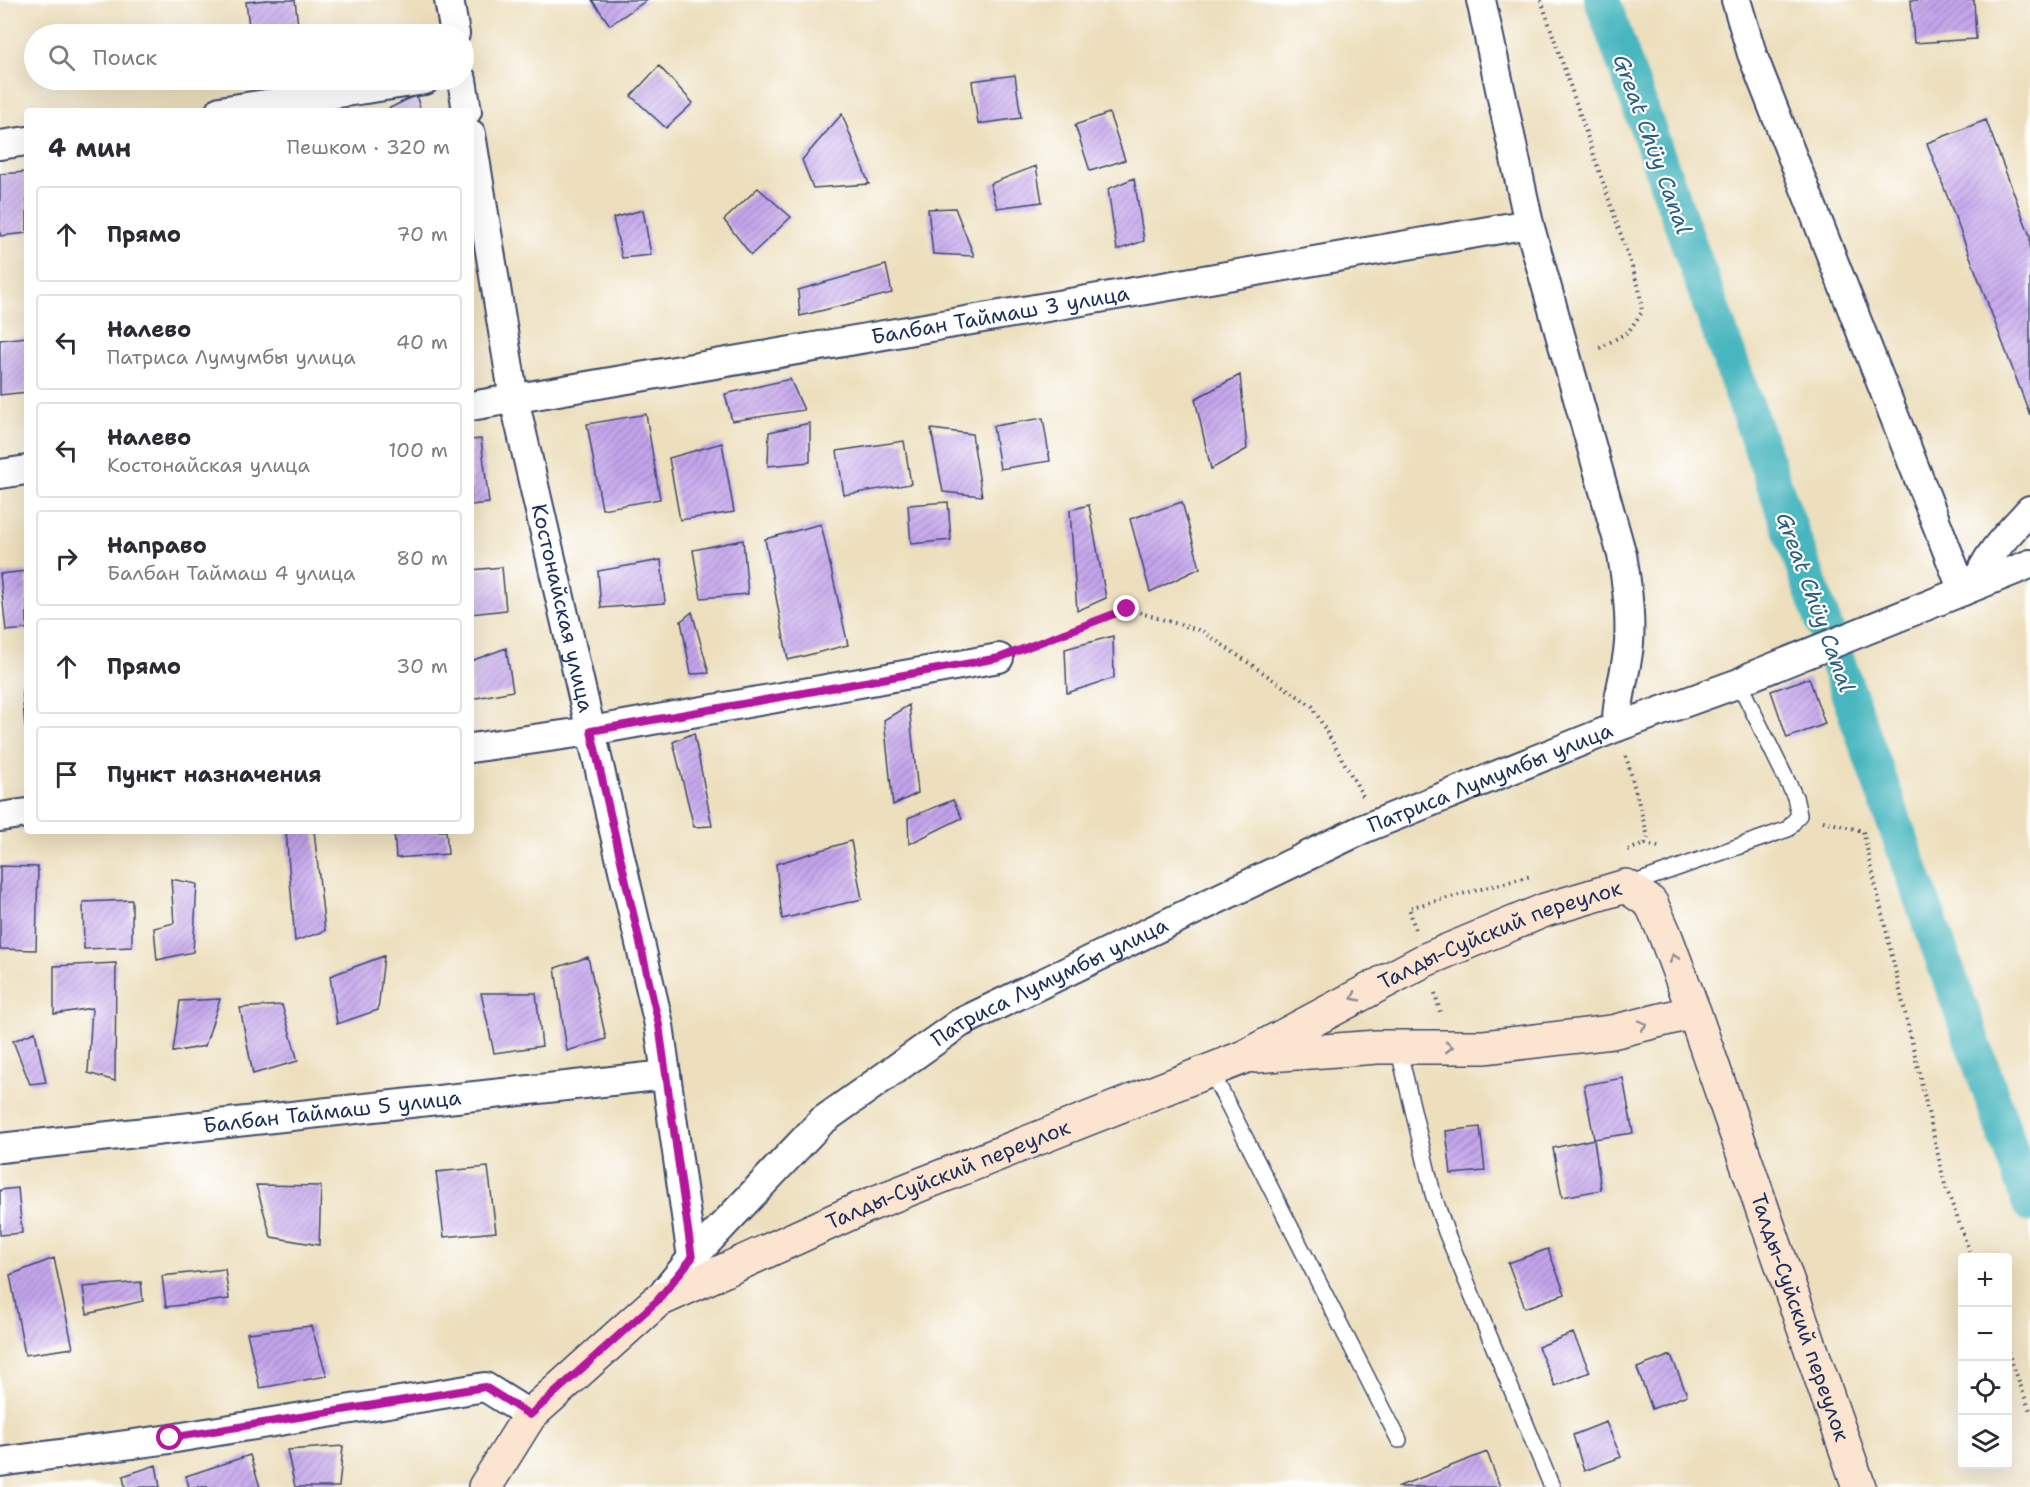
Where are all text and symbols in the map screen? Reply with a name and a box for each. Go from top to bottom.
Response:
search box [24,24,474,90]
icon: search [45,41,78,74]
text: Поиск [93,43,157,72]
water label: Great Chüy Canal [1606,50,1699,238]
text: 4 мин [48,130,131,165]
text: Пешком · 320 m [287,134,450,160]
icon: ahead [50,218,83,251]
text: Прямо [107,220,181,249]
text: 70 m [396,221,448,247]
street label: Балбан Таймаш 3 улица [869,279,1131,351]
text: Налево [107,315,191,344]
icon: left [50,326,83,359]
text: 40 m [396,329,448,355]
text: Патриса Лумумбы улица [107,344,356,370]
text: Налево [107,423,191,452]
icon: left [50,434,83,467]
text: 100 m [388,437,448,463]
text: Костонайская улица [107,452,310,478]
street label: Костонайская улица [525,501,600,715]
water label: Great Chüy Canal [1769,508,1862,696]
text: Направо [107,531,207,560]
icon: right [50,542,83,575]
text: 80 m [396,545,448,571]
text: Балбан Таймаш 4 улица [107,560,356,586]
route end [1113,595,1139,621]
icon: ahead [50,650,83,683]
text: Прямо [107,652,181,681]
text: 30 m [396,653,448,679]
street label: Патриса Лумумбы улица [1364,716,1617,840]
icon: arrive [50,758,83,791]
text: Пункт назначения [107,760,321,789]
street label: Талды-Суйский переулок [1373,874,1625,996]
street label: Патриса Лумумбы улица [926,911,1173,1053]
one-way arrow [1669,953,1681,964]
one-way arrow [1350,990,1361,1002]
one-way arrow [1637,1019,1647,1032]
one-way arrow [1445,1041,1454,1054]
street label: Балбан Таймаш 5 улица [202,1084,462,1140]
street label: Талды-Суйский переулок [822,1113,1074,1236]
street label: Талды-Суйский переулок [1744,1190,1856,1445]
map controls [1958,1253,2012,1469]
button: + [1958,1253,2012,1307]
button: − [1958,1307,2012,1361]
button: locate [1958,1361,2012,1415]
button: layers [1958,1415,2012,1469]
route start [156,1424,182,1450]

